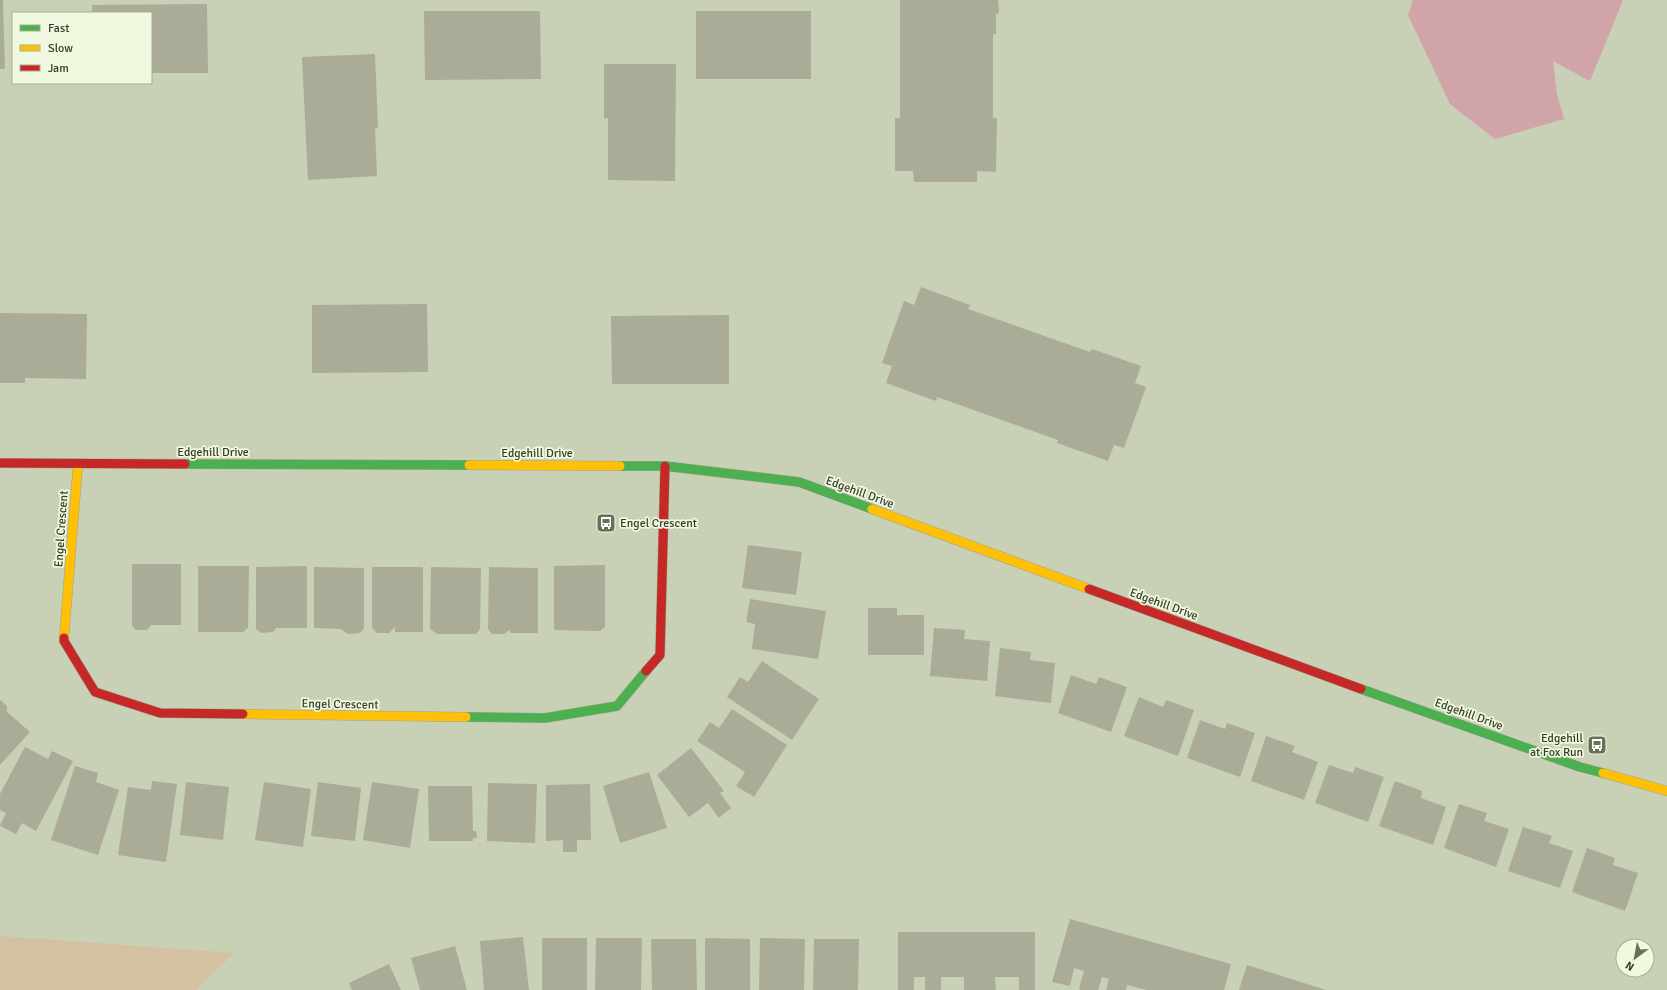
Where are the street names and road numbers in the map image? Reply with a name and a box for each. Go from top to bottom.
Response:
street label: Edgehill Drive [177,445,249,460]
street label: Edgehill Drive [501,446,573,461]
street label: Edgehill Drive [824,473,896,512]
street label: Engel Crescent [51,490,72,568]
street label: Edgehill Drive [1128,585,1200,624]
street label: Edgehill Drive [1433,695,1505,734]
street label: Engel Crescent [301,696,379,713]

